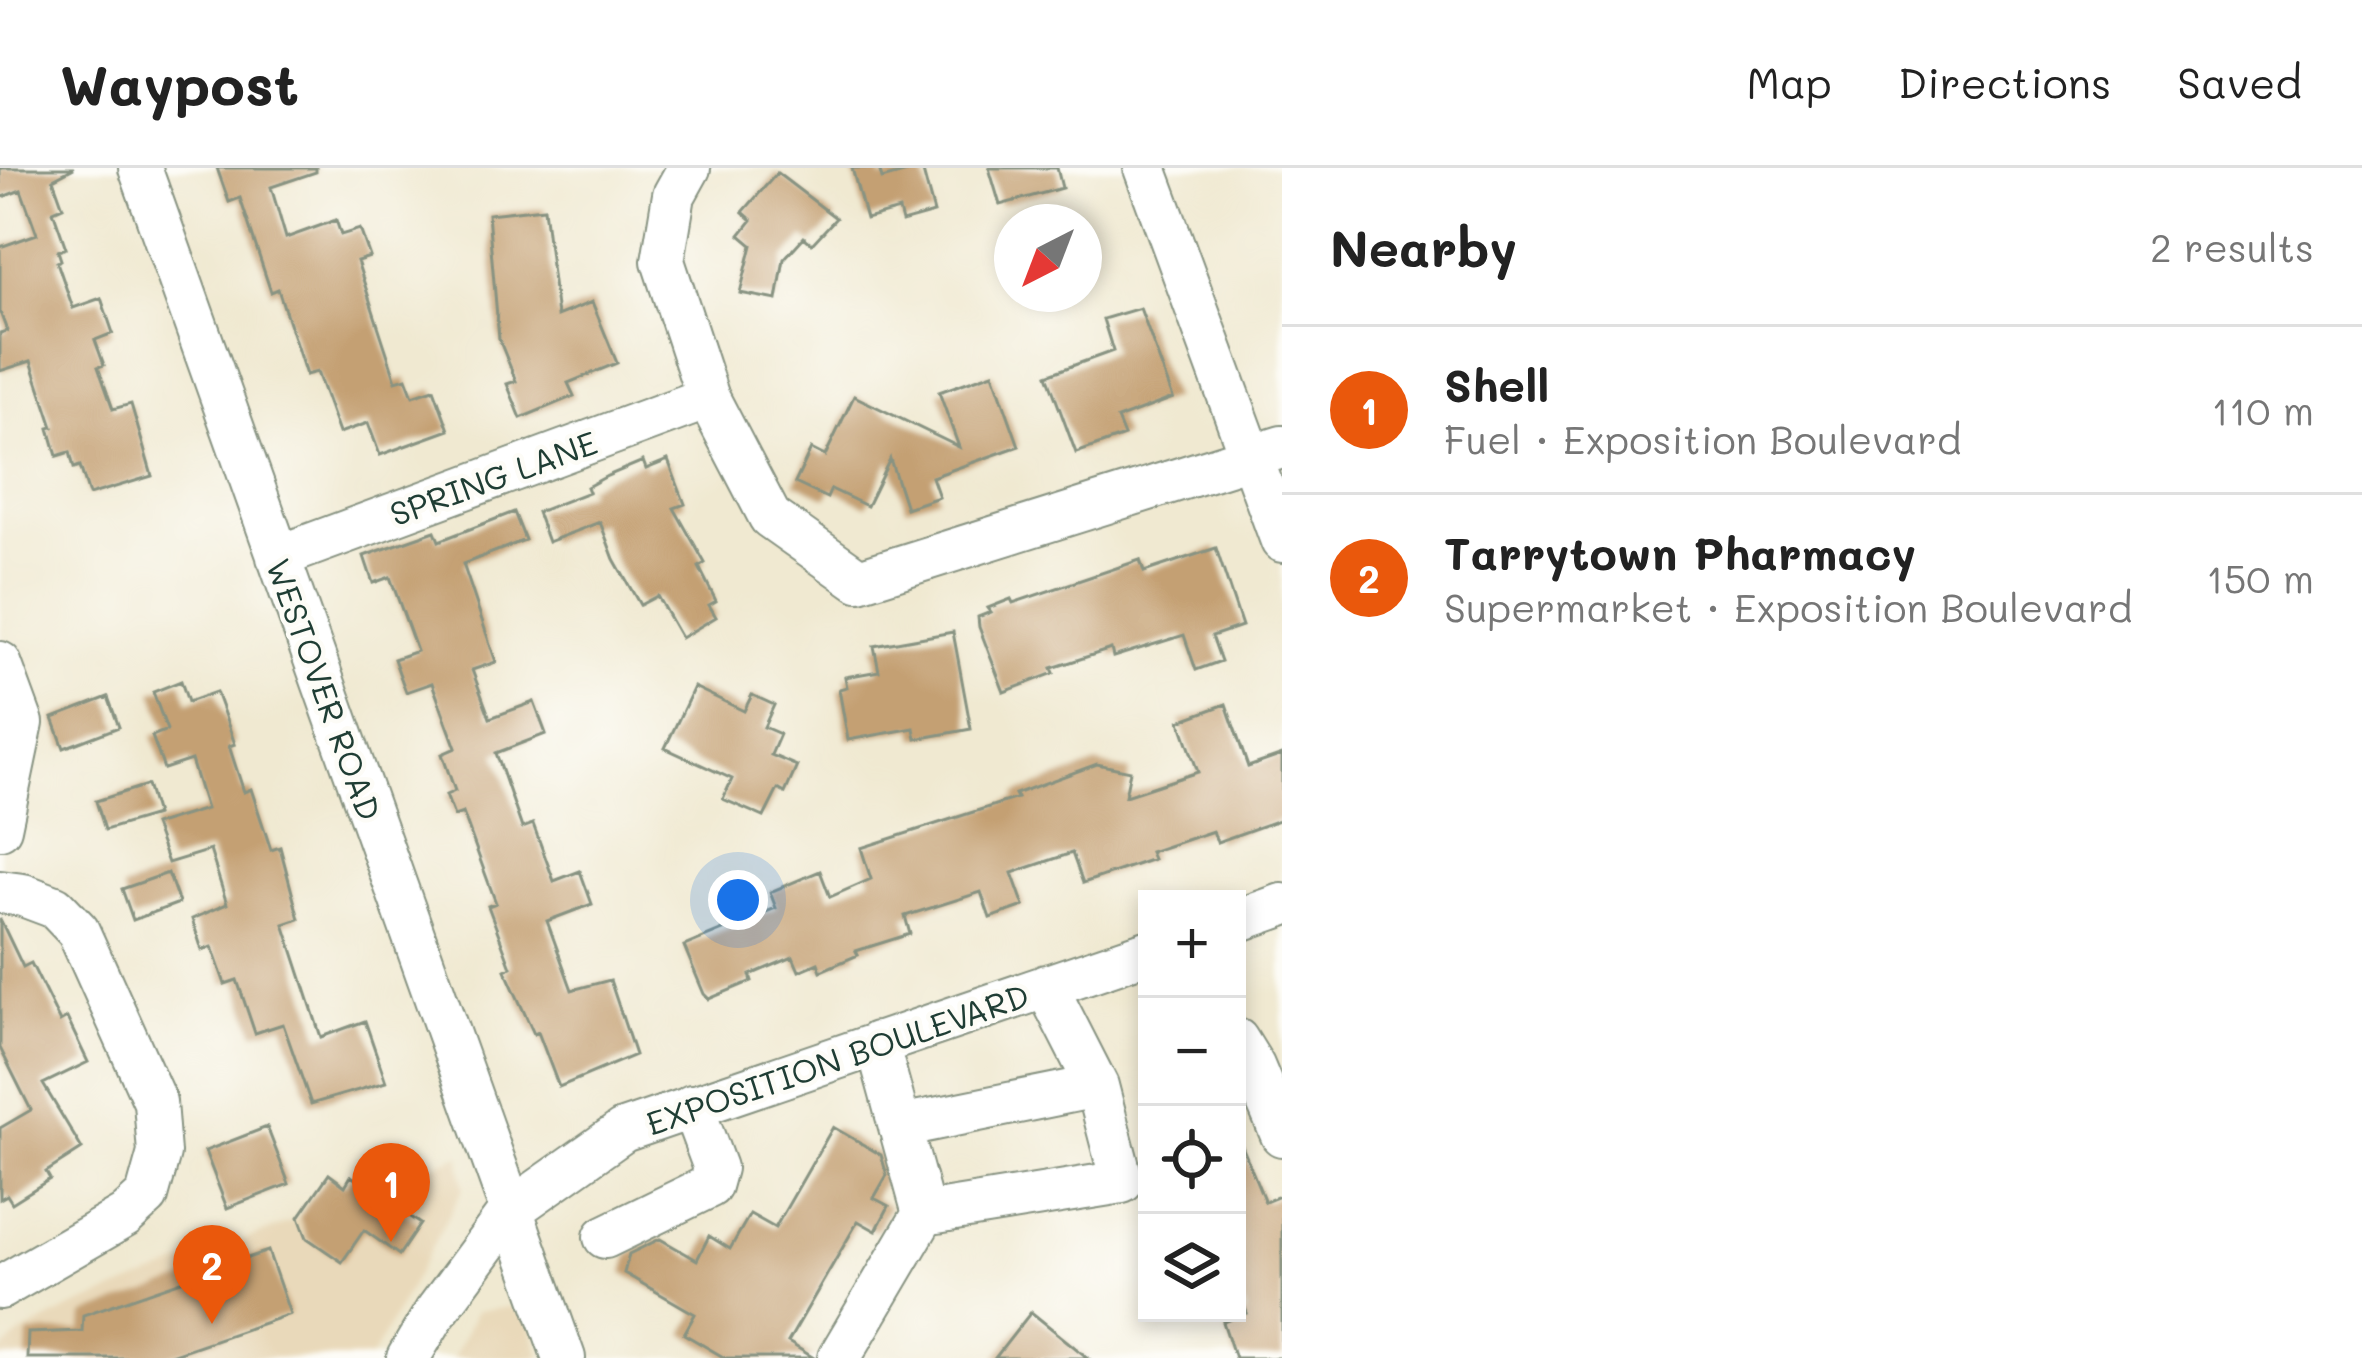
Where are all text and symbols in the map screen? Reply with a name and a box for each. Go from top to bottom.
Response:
text: Waypost [60,46,299,120]
text: Map [1746,55,1832,110]
text: Directions [1898,55,2111,110]
text: Saved [2177,55,2302,110]
north arrow [994,204,1102,312]
text: Nearby [1330,213,1517,280]
text: 2 results [2150,221,2314,272]
text: Shell [1444,355,1549,413]
text: 1 [1360,384,1378,435]
text: 110 m [2212,384,2314,435]
text: Fuel · Exposition Boulevard [1444,413,1961,464]
street label: SPRING LANE [384,420,602,534]
text: Tarrytown Pharmacy [1444,523,1916,581]
street label: WESTOVER ROAD [258,552,392,826]
text: 2 [1358,552,1380,603]
text: 150 m [2206,552,2314,603]
text: Supermarket · Exposition Boulevard [1444,581,2132,632]
your location [708,870,768,930]
map controls [1138,890,1246,1322]
button: + [1138,890,1246,998]
street label: EXPOSITION BOULEVARD [640,972,1034,1144]
button: − [1138,998,1246,1106]
button: locate [1138,1106,1246,1214]
pin: 1 [352,1143,430,1242]
button: layers [1138,1214,1246,1322]
pin: 2 [173,1225,251,1324]

